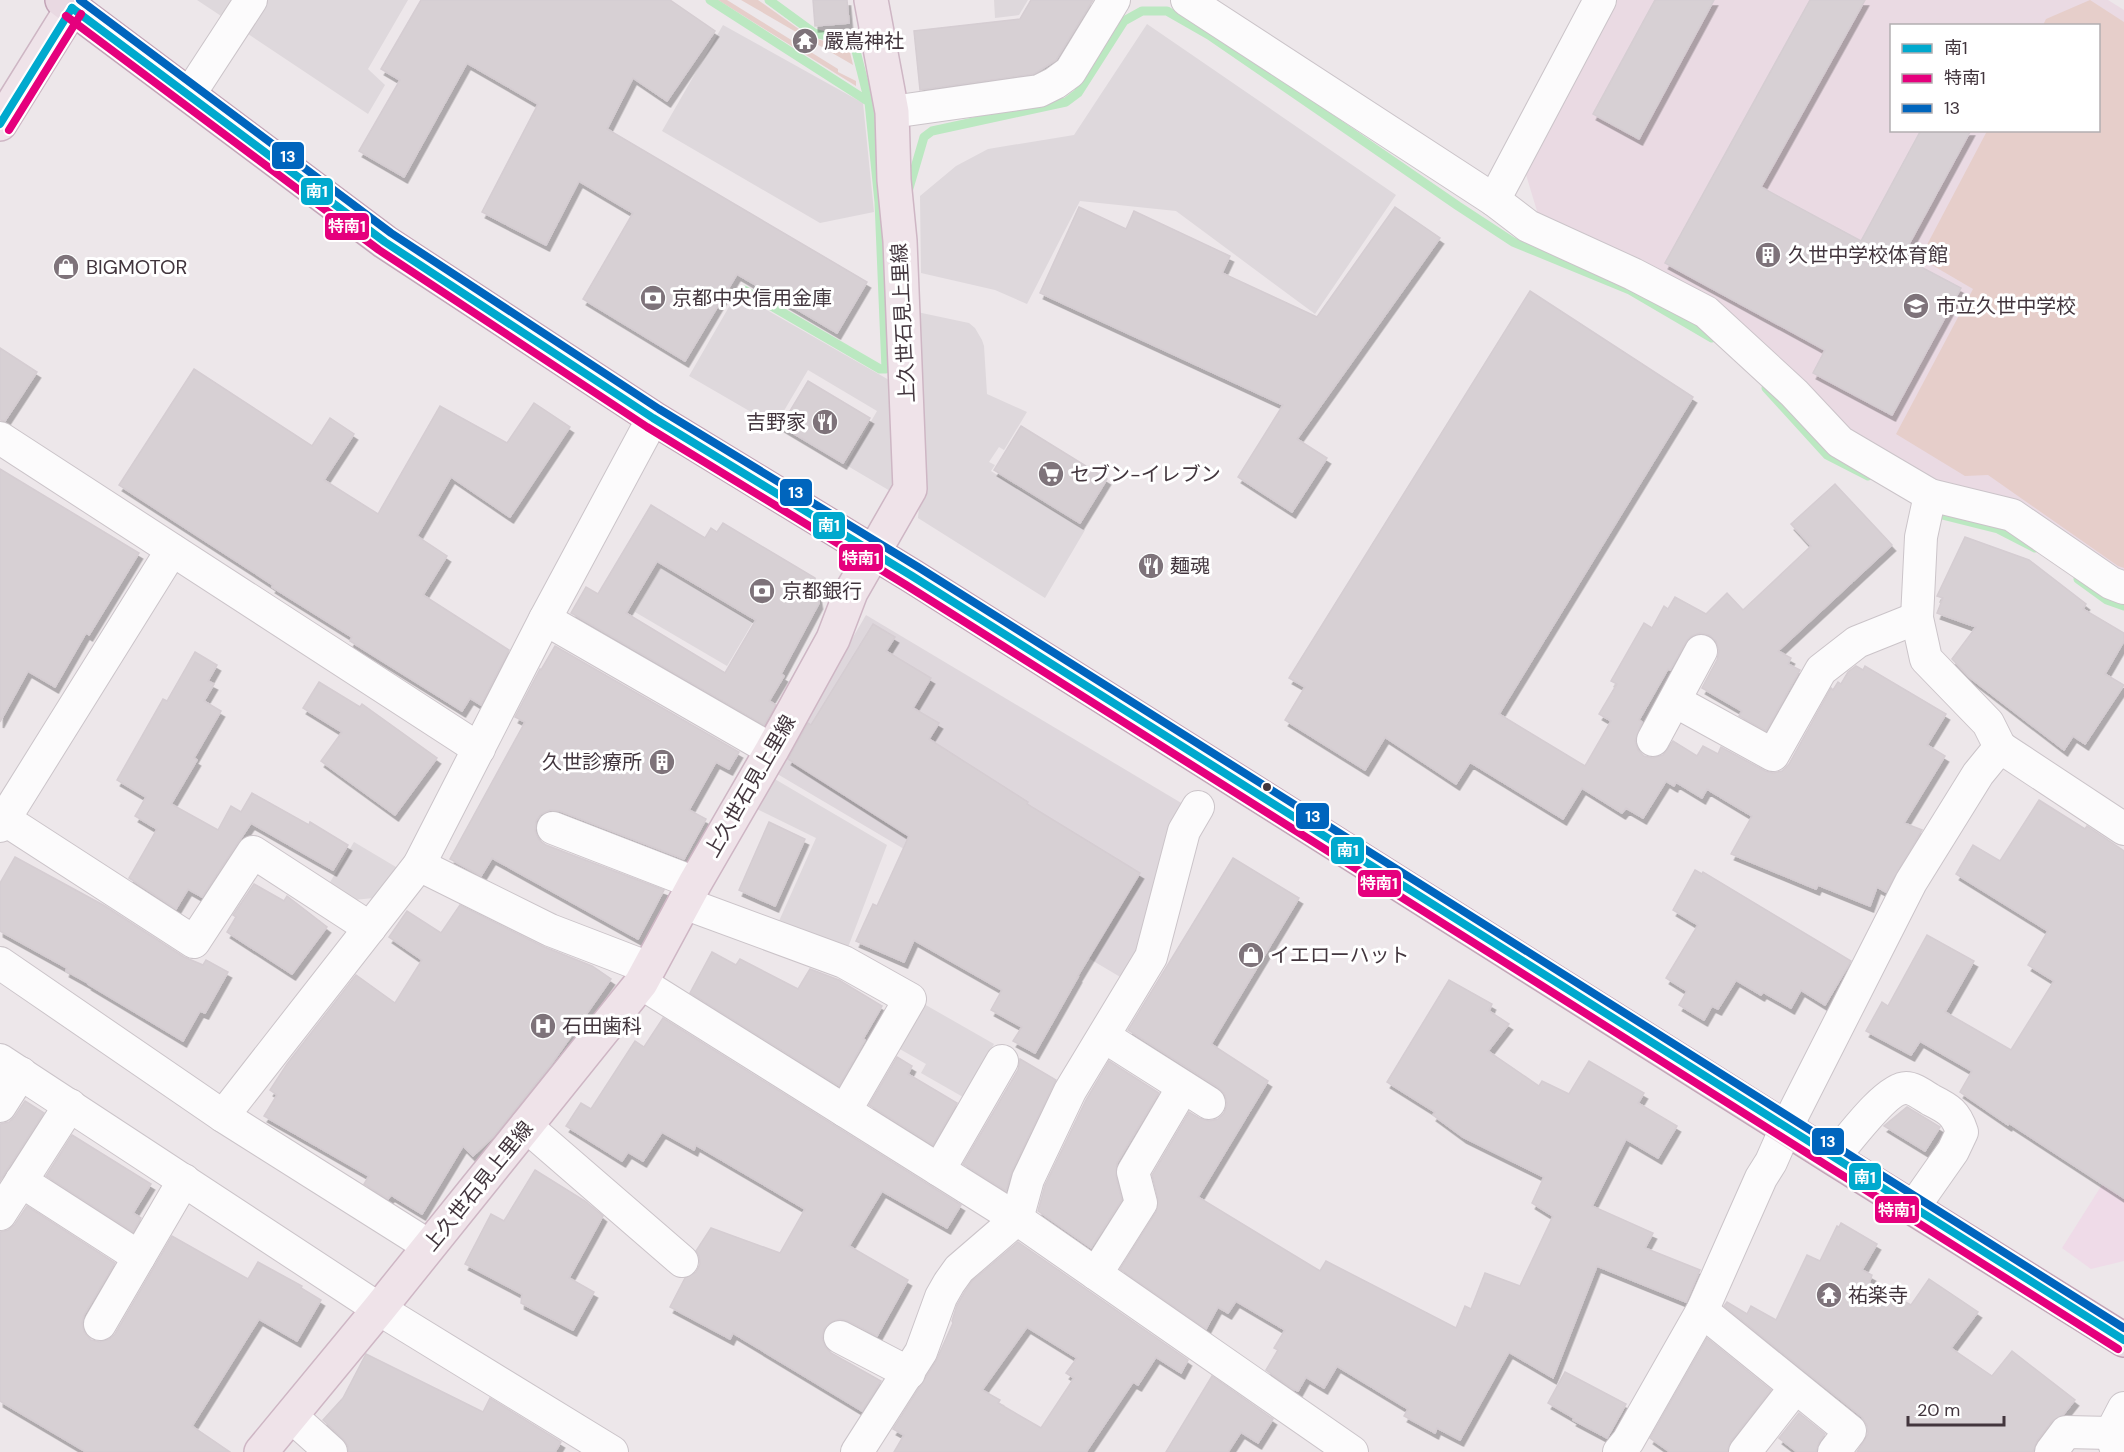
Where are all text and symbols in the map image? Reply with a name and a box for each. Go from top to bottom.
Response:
legend [1890,24,2100,132]
temple icon: 嚴嶌神社 [790,26,820,56]
place label: 嚴嶌神社 [824,28,904,54]
text: 南1 [1944,36,1968,60]
text: 特南1 [1944,66,1986,90]
text: 13 [1944,96,1960,120]
line badge: 13 [271,141,305,170]
text: 13 [280,146,296,167]
line badge: 南1 [300,177,334,206]
text: 南1 [306,181,328,202]
line badge: 特南1 [324,212,370,241]
text: 特南1 [328,216,366,237]
building icon: 久世中学校体育館 [1753,240,1783,270]
street label: 上久世石見上里線 [886,242,920,404]
place label: 久世中学校体育館 [1788,242,1948,268]
shop icon: BIGMOTOR [51,252,81,282]
place label: BIGMOTOR [86,254,187,280]
bank icon: 京都中央信用金庫 [638,283,668,313]
place label: 京都中央信用金庫 [672,285,832,311]
school or university icon: 市立久世中学校 [1901,291,1931,321]
place label: 市立久世中学校 [1936,293,2076,319]
restaurant icon: 吉野家 [810,407,840,437]
place label: 吉野家 [746,409,806,435]
supermarket icon: セブン-イレブン [1036,459,1066,489]
place label: セブン-イレブン [1070,461,1221,487]
line badge: 13 [779,478,813,507]
text: 13 [788,482,804,503]
line badge: 南1 [812,511,846,540]
text: 南1 [818,515,840,536]
line badge: 特南1 [838,543,884,572]
text: 特南1 [842,548,880,569]
restaurant icon: 麺魂 [1136,551,1166,581]
place label: 麺魂 [1170,553,1210,579]
bank icon: 京都銀行 [747,576,777,606]
place label: 京都銀行 [782,578,862,604]
street label: 上久世石見上里線 [699,710,801,862]
building icon: 久世診療所 [647,747,677,777]
place label: 久世診療所 [542,749,642,775]
unlabelled marker [1261,781,1273,793]
line badge: 13 [1295,802,1330,830]
text: 13 [1305,806,1321,827]
line badge: 南1 [1330,836,1365,865]
text: 南1 [1337,840,1359,861]
line badge: 特南1 [1357,869,1402,898]
text: 特南1 [1360,873,1398,894]
shop icon: イエローハット [1236,940,1266,970]
place label: イエローハット [1270,942,1409,968]
hospital icon: 石田歯科 [528,1011,558,1041]
place label: 石田歯科 [562,1013,642,1039]
street label: 上久世石見上里線 [418,1116,538,1256]
line badge: 13 [1811,1127,1845,1156]
text: 13 [1820,1131,1836,1152]
line badge: 南1 [1848,1162,1882,1191]
text: 南1 [1854,1167,1876,1188]
line badge: 特南1 [1874,1195,1920,1224]
text: 特南1 [1878,1200,1916,1221]
temple icon: 祐楽寺 [1814,1280,1844,1310]
place label: 祐楽寺 [1848,1282,1908,1308]
scale bar [1908,1389,2004,1427]
text: 20 m [1917,1398,1960,1422]

